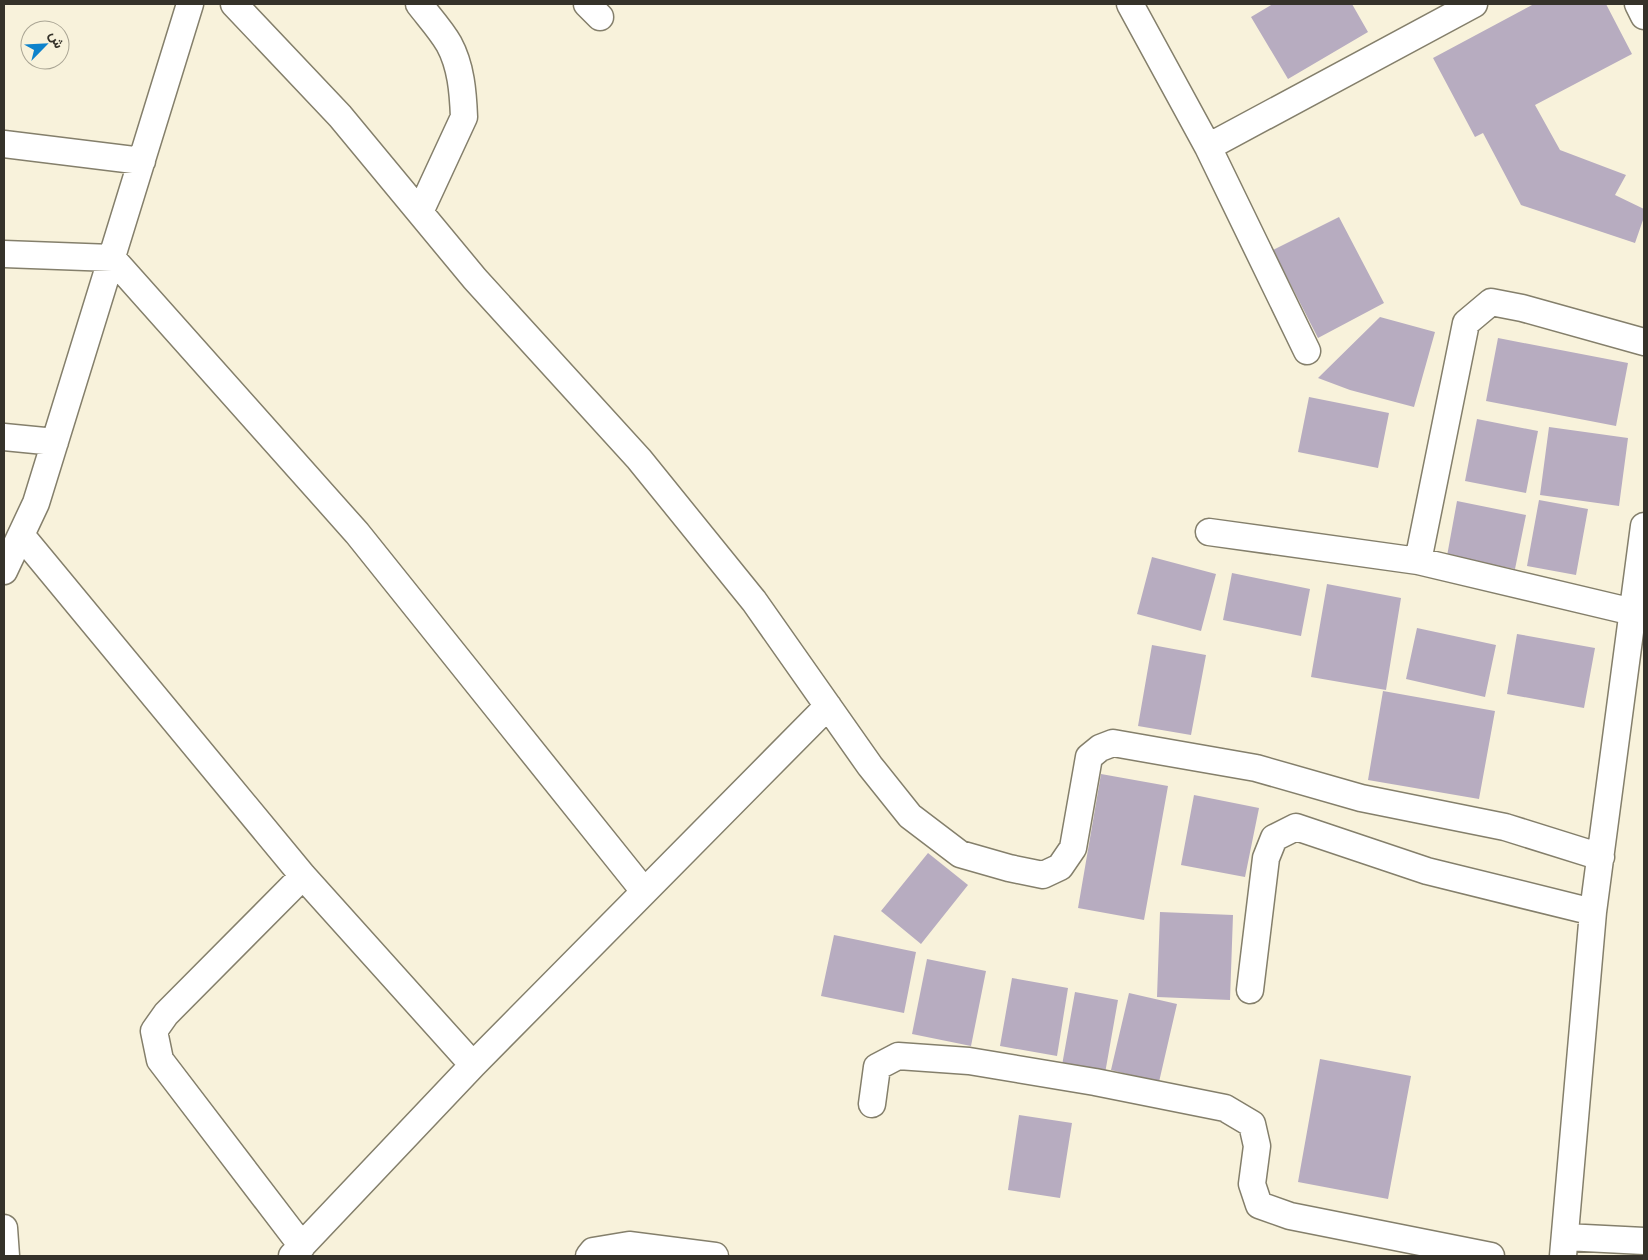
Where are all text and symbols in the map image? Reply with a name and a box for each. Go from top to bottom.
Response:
north arrow [20,20,70,70]
text: ش [45,28,69,51]

